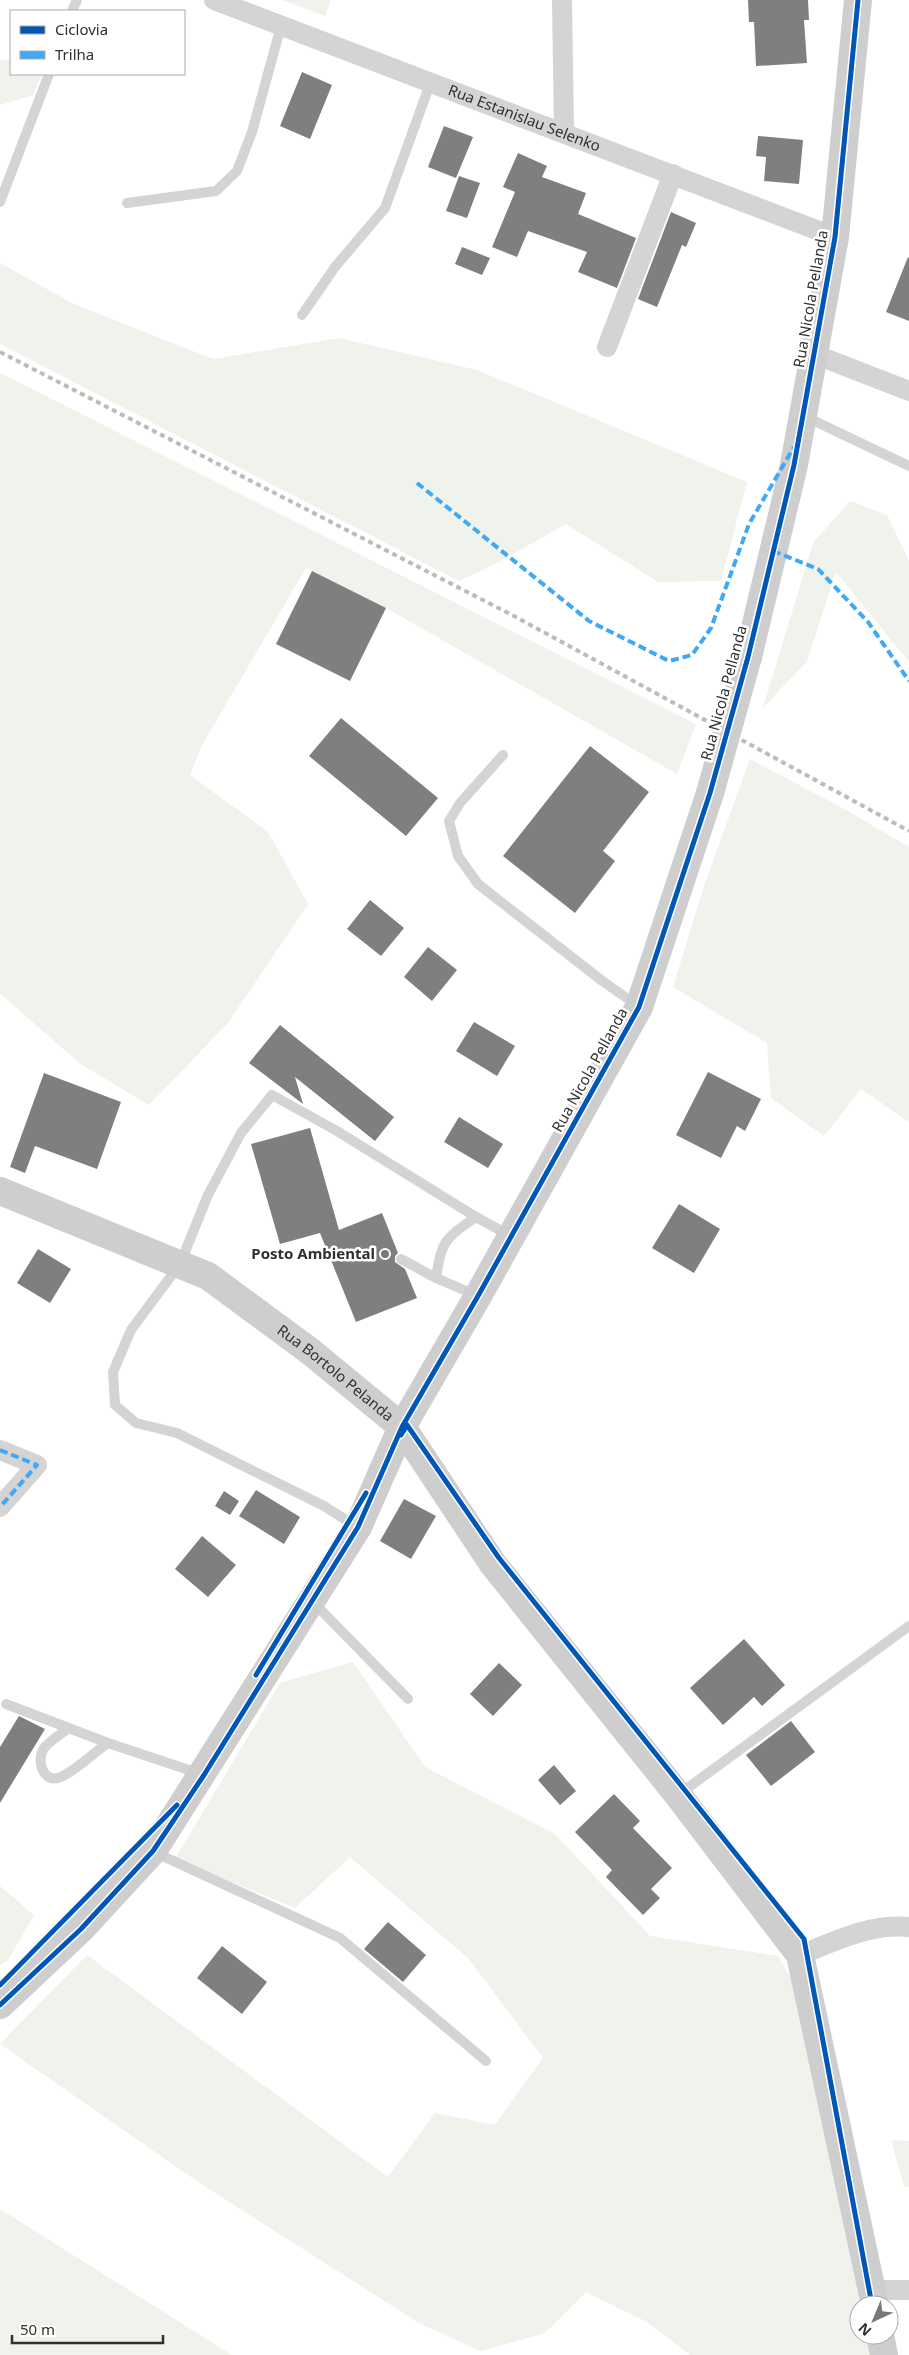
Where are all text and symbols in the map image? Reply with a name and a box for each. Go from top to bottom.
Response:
legend [10,10,185,75]
text: Ciclovia [55,19,108,39]
text: Trilha [55,44,94,64]
street label: Rua Estanislau Selenko [445,79,604,156]
street label: Rua Nicola Pellanda [788,229,832,369]
street label: Rua Nicola Pellanda [695,623,751,763]
street label: Rua Nicola Pellanda [547,1004,632,1135]
place label: Posto Ambiental [251,1243,375,1263]
marker: Posto Ambiental [379,1248,391,1260]
street label: Rua Bortolo Pelanda [274,1320,399,1425]
north arrow [849,2295,899,2345]
scale bar [12,2312,164,2344]
text: 50 m [20,2319,55,2339]
text: N [854,2319,875,2341]

